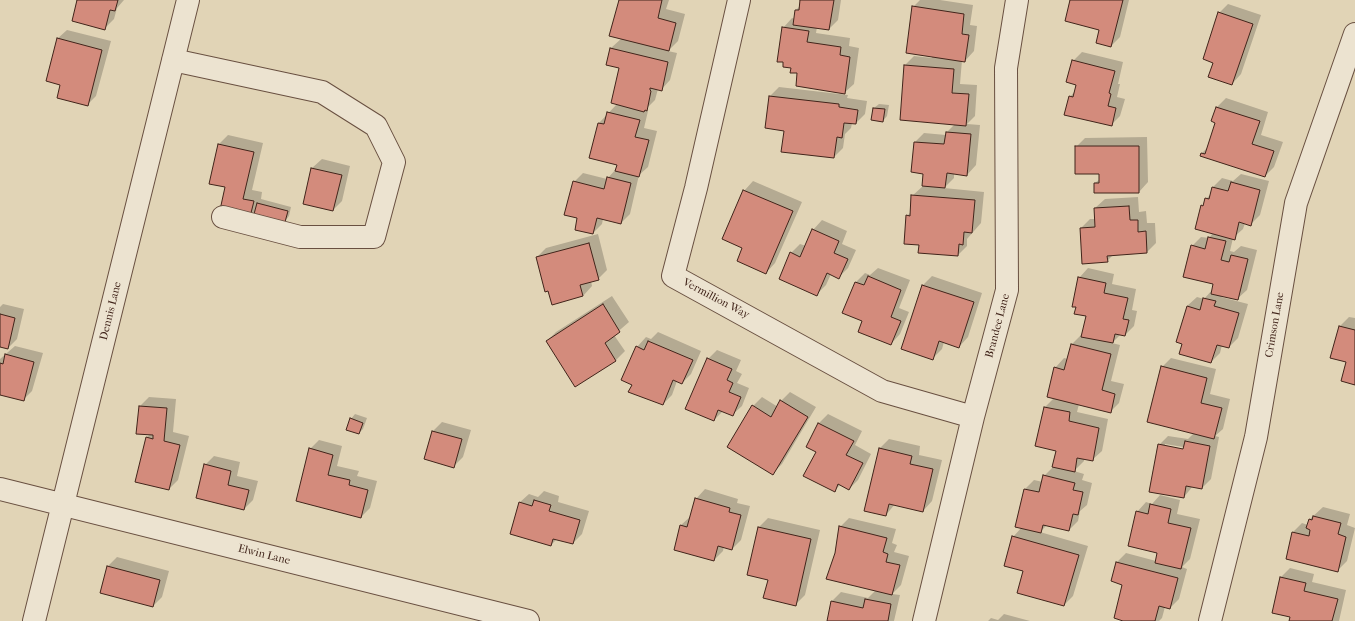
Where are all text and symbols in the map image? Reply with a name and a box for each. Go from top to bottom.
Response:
street label: Vermillion Way [681,276,751,322]
street label: Dennis Lane [97,280,125,342]
street label: Crimson Lane [1263,291,1287,359]
street label: Brandee Lane [983,292,1013,360]
street label: Elwin Lane [237,542,291,568]

